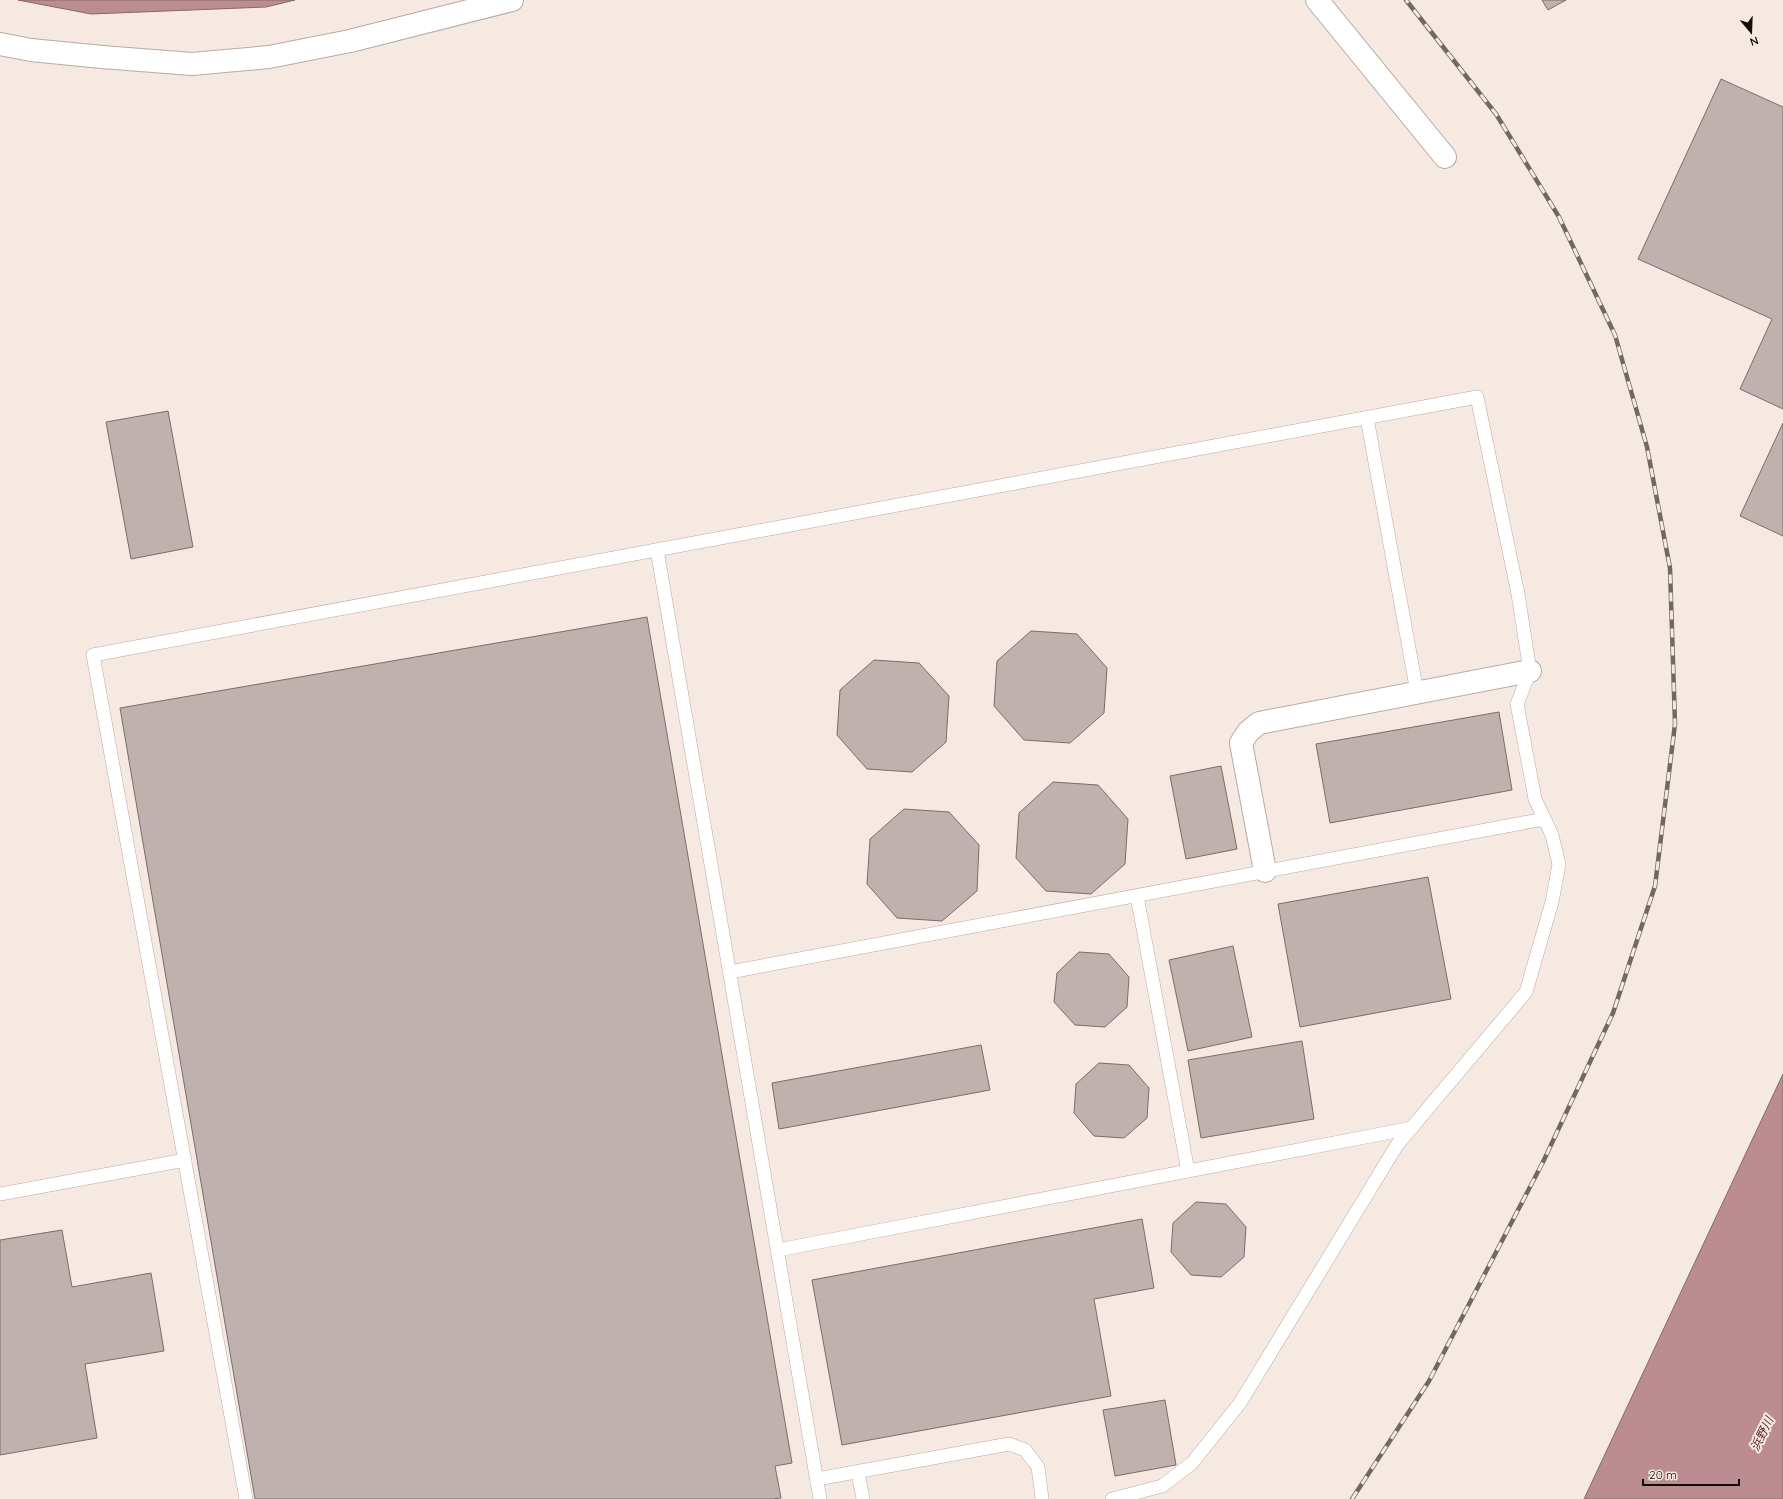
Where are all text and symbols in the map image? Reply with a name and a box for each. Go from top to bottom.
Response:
north arrow [1731,12,1771,52]
text: N [1748,34,1760,49]
water label: 浜野川 [1747,1413,1777,1453]
scale bar [1643,1461,1739,1487]
text: 20 m [1649,1467,1677,1482]

